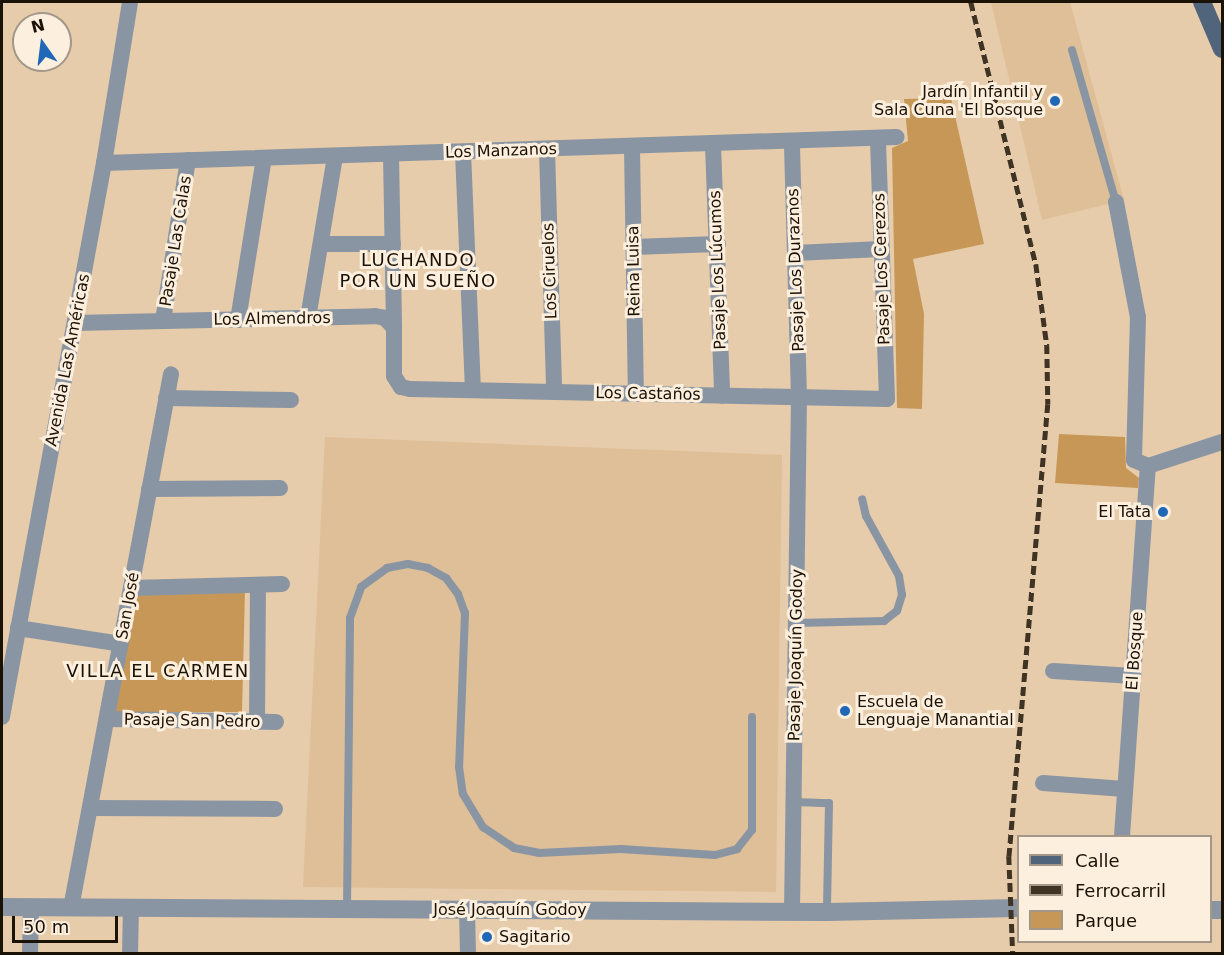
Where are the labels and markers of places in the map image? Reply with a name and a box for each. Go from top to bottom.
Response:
place label: Jardín Infantil y Sala Cuna 'El Bosque [874,82,1043,120]
marker: Jardín Infantil y Sala Cuna 'El Bosque [1048,94,1062,108]
place label: El Tata [1098,502,1151,522]
marker: El Tata [1156,505,1170,519]
place label: Escuela de Lenguaje Manantial [857,692,1014,730]
marker: Escuela de Lenguaje Manantial [838,704,852,718]
place label: Sagitario [499,927,570,947]
marker: Sagitario [480,930,494,944]

